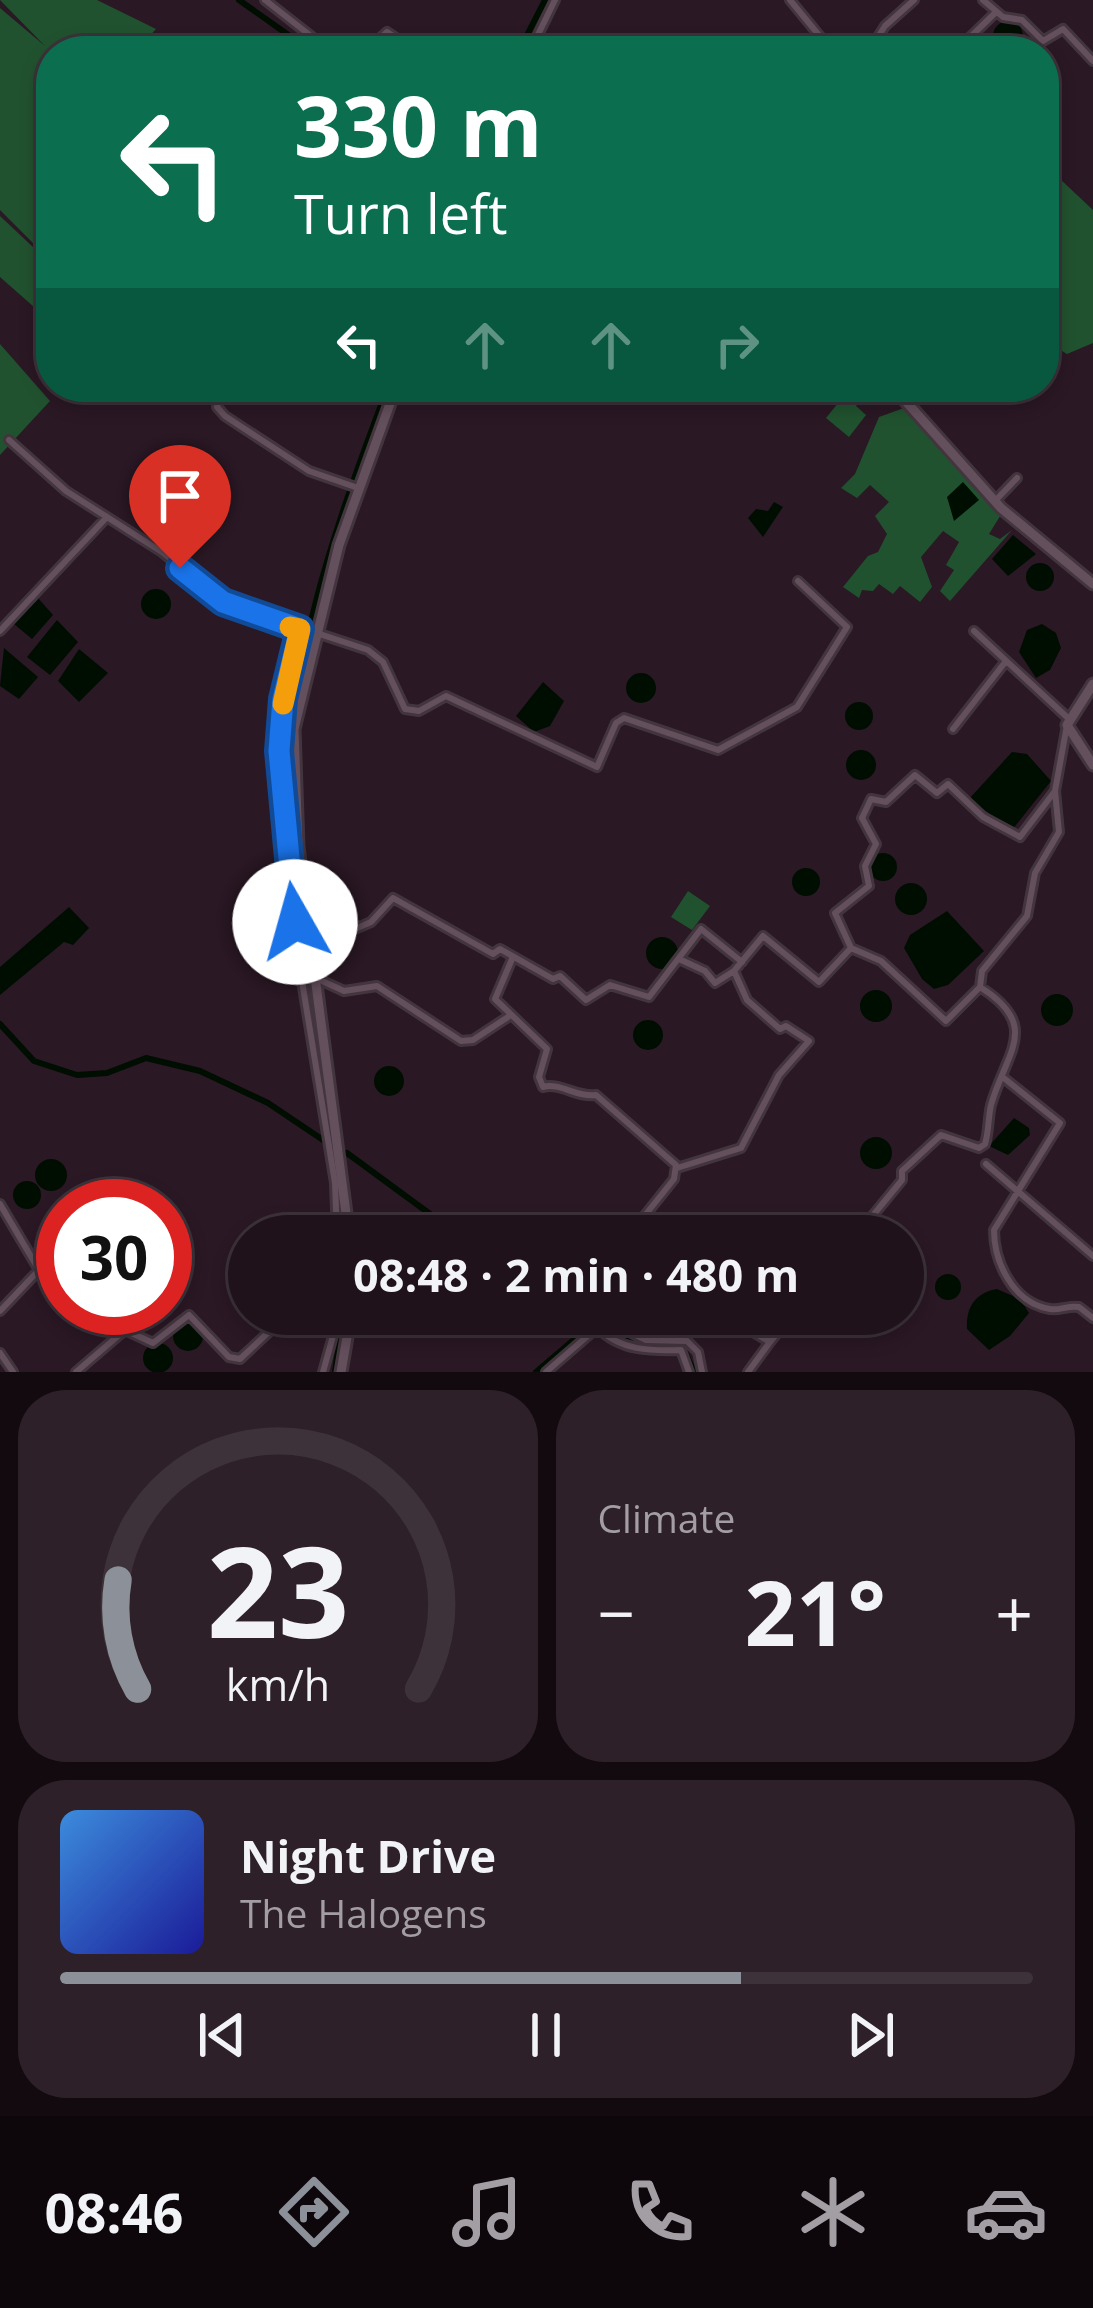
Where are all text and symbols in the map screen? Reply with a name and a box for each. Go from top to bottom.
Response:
text: 330 m [294,67,542,182]
icon: left [96,84,252,240]
text: Turn left [294,176,507,250]
icon: left [326,312,392,378]
icon: ahead [452,312,518,378]
icon: ahead [578,312,644,378]
icon: right [704,312,770,378]
pin [129,445,231,568]
icon: arrive [147,463,213,529]
position arrow [232,859,358,985]
speed limit sign: 30 [36,1179,192,1335]
text: 08:48 · 2 min · 480 m [353,1244,799,1305]
text: Climate [598,1491,735,1544]
text: 23 [206,1505,349,1675]
text: 21° [745,1550,886,1672]
text: − [598,1567,635,1657]
text: + [995,1567,1033,1657]
text: km/h [226,1655,330,1714]
text: Night Drive [240,1825,496,1886]
text: The Halogens [240,1886,487,1939]
icon: previous [189,2002,255,2068]
icon: pause [513,2002,579,2068]
icon: next [838,2002,904,2068]
icon: directions [272,2170,356,2254]
icon: music [445,2170,529,2254]
icon: phone [618,2170,702,2254]
icon: climate [791,2170,875,2254]
icon: car [964,2170,1048,2254]
text: 08:46 [45,2175,183,2249]

